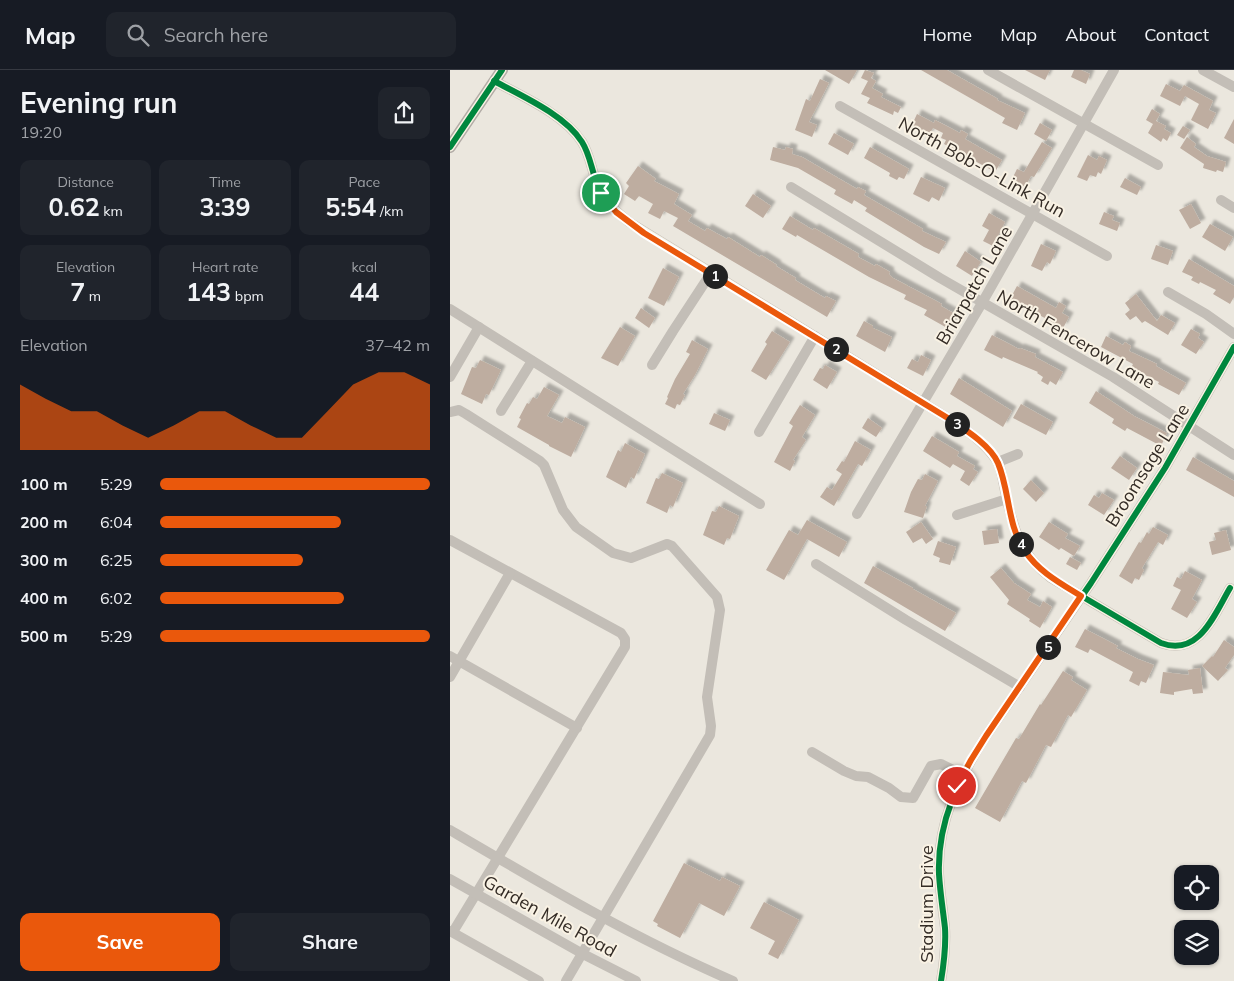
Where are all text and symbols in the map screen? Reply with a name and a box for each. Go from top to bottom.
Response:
search box [106,12,456,57]
text: Map [25,20,76,50]
icon: search [124,21,152,49]
text: Search here [164,23,268,47]
text: Home [922,23,972,46]
text: Map [1000,23,1037,46]
text: About [1065,23,1116,46]
text: Contact [1144,23,1209,46]
text: Evening run [20,85,177,120]
button: share [378,87,430,139]
street label: North Bob-O-Link Run [895,112,1069,222]
text: 19:20 [20,122,62,142]
pin [580,172,622,214]
text: Distance [57,173,114,191]
text: Time [209,173,241,191]
text: Pace [349,173,380,191]
icon: arrive [587,179,615,207]
text: 0.62 [48,191,100,222]
text: 3:39 [199,191,251,222]
text: 5:54 [325,191,376,222]
text: km [100,202,123,220]
text: /km [376,202,403,220]
street label: Briarpatch Lane [931,222,1017,348]
text: Elevation [56,258,115,276]
text: Heart rate [192,258,258,276]
text: kcal [352,258,377,276]
pin: 1 [702,264,728,288]
text: 1 [711,267,720,285]
text: 7 [70,276,85,307]
text: 143 [186,276,231,307]
text: 44 [349,276,379,307]
street label: North Fencerow Lane [993,284,1159,394]
text: m [85,287,101,305]
text: bpm [231,287,264,305]
text: Elevation [20,335,88,355]
text: 37–42 m [365,335,430,355]
pin: 2 [824,336,848,362]
text: 2 [832,340,841,358]
street label: Broomsage Lane [1100,399,1194,531]
pin: 3 [944,412,970,436]
text: 3 [953,415,962,433]
text: 100 m [20,474,68,494]
text: 5:29 [100,474,132,494]
text: 200 m [20,512,68,532]
text: 6:04 [100,512,132,532]
pin: 4 [1008,532,1034,556]
text: 4 [1017,535,1026,553]
text: 300 m [20,550,68,570]
text: 6:25 [100,550,132,570]
text: 400 m [20,588,68,608]
text: 6:02 [100,588,132,608]
text: 500 m [20,626,68,646]
text: 5:29 [100,626,132,646]
pin: 5 [1036,634,1060,660]
text: 5 [1044,638,1053,656]
pin [936,765,978,807]
icon: check [943,772,971,800]
street label: Stadium Drive [915,845,938,963]
map controls [1174,865,1219,965]
button: locate [1174,865,1219,910]
street label: Garden Mile Road [479,870,621,962]
button: Save [20,913,220,971]
button: Share [230,913,430,971]
button: layers [1174,920,1219,965]

